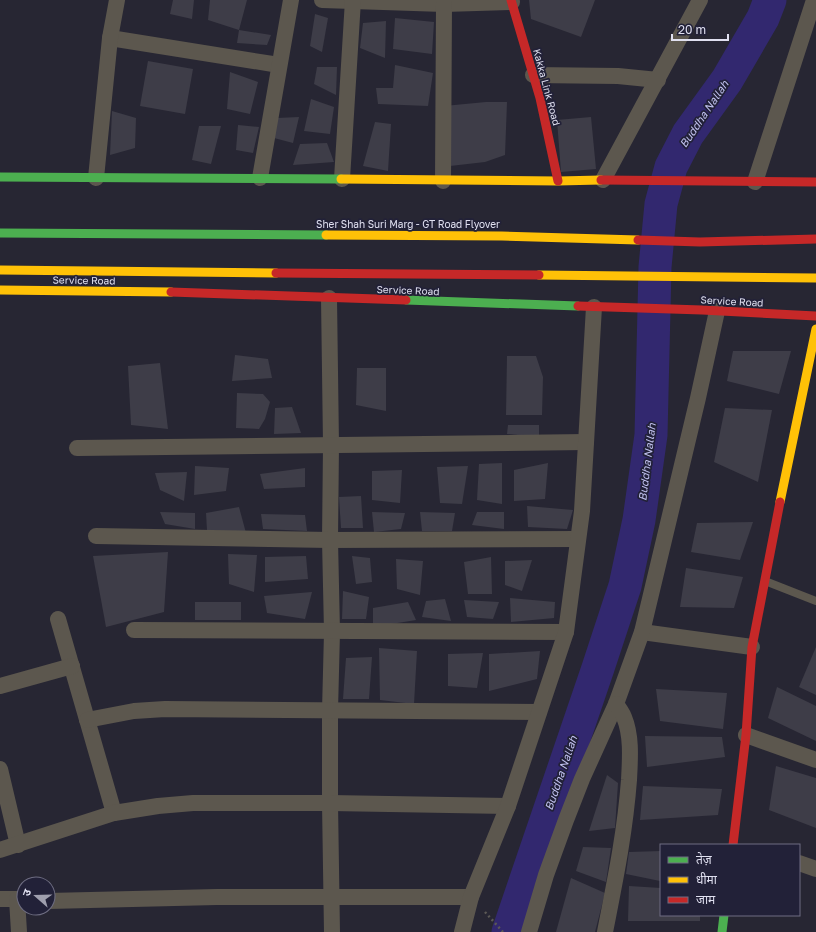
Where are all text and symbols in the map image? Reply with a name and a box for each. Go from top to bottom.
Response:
scale bar [672,16,728,42]
text: 20 m [678,22,706,37]
street label: Kakka Link Road [531,47,563,127]
water label: Buddha Nallah [676,77,731,150]
street label: Sher Shah Suri Marg - GT Road Flyover [316,218,500,230]
street label: Service Road [52,273,116,287]
street label: Service Road [376,283,440,297]
street label: Service Road [700,293,764,309]
water label: Buddha Nallah [635,421,658,501]
water label: Buddha Nallah [542,733,580,812]
legend [660,844,800,916]
text: तेज़ [696,852,713,867]
text: धीमा [696,872,718,887]
north arrow [16,876,56,916]
text: उ [19,887,34,898]
text: जाम [696,892,716,907]

